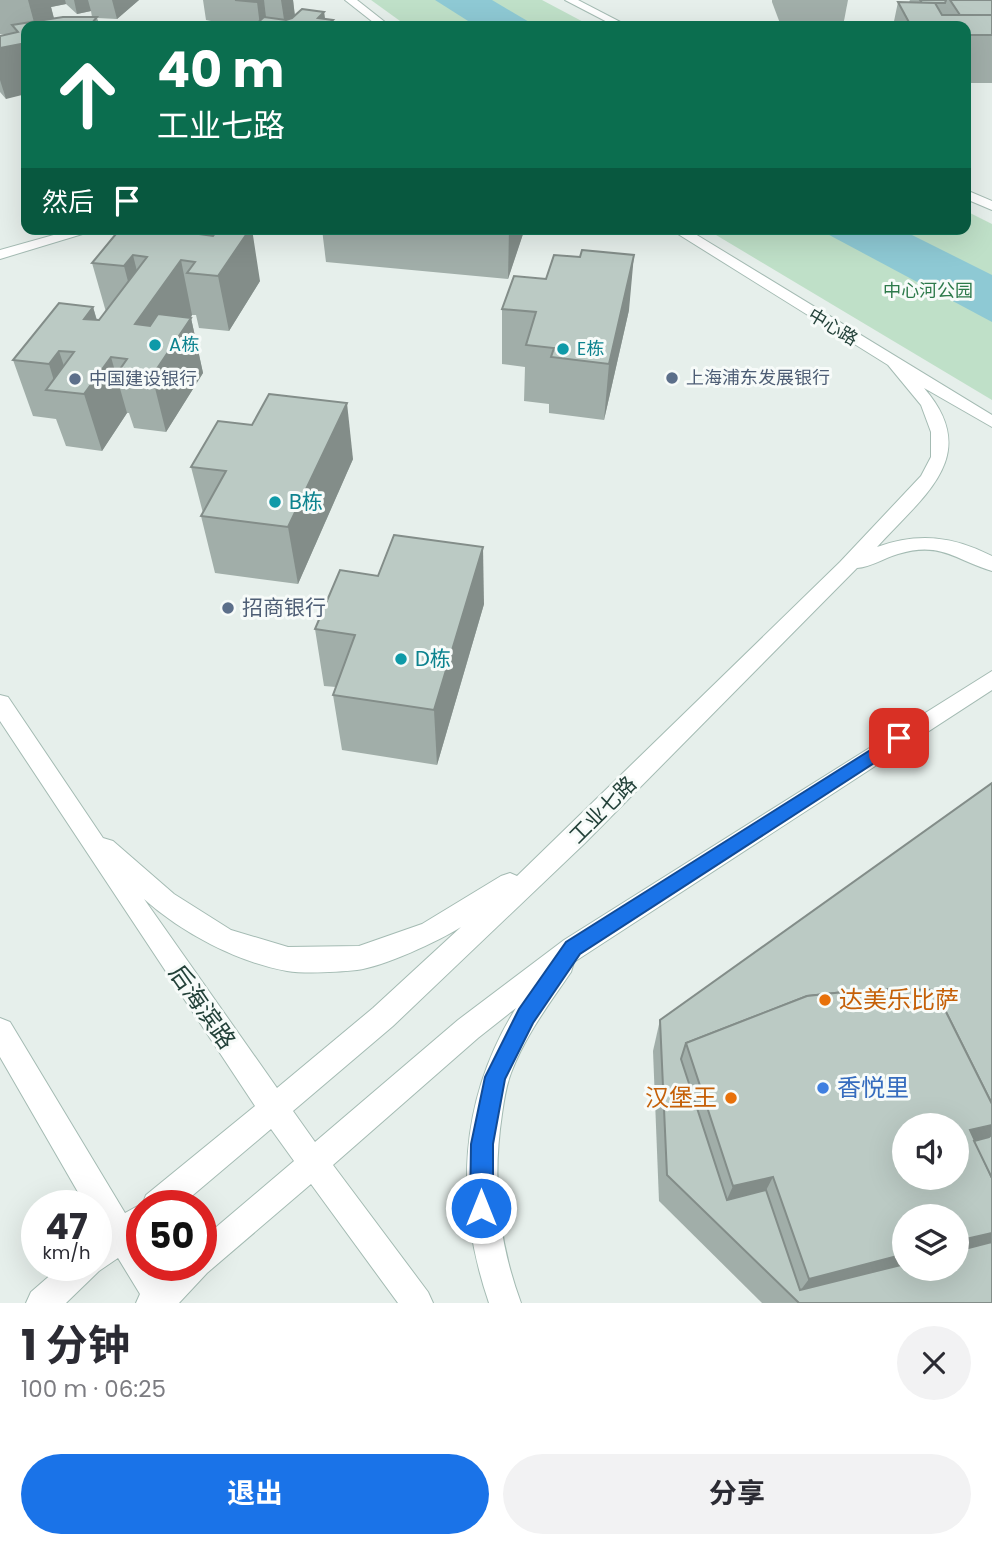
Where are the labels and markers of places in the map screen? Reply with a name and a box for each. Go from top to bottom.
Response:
place label: A栋 [169,332,199,357]
place label: E栋 [577,336,604,361]
marker: A栋 [147,337,163,353]
marker: E栋 [555,341,571,357]
place label: 上海浦东发展银行 [686,365,830,390]
place label: 中国建设银行 [89,366,197,391]
marker: 上海浦东发展银行 [664,370,680,386]
marker: 中国建设银行 [67,371,83,387]
place label: B栋 [289,487,323,516]
marker: B栋 [267,494,283,510]
place label: 招商银行 [242,593,326,622]
marker: 招商银行 [220,600,236,616]
place label: D栋 [415,644,451,673]
marker: D栋 [393,651,409,667]
pin [869,708,929,768]
place label: 达美乐比萨 [839,983,959,1016]
marker: 达美乐比萨 [817,992,833,1008]
place label: 香悦里 [837,1071,909,1104]
marker: 香悦里 [815,1080,831,1096]
place label: 汉堡王 [645,1081,717,1114]
marker: 汉堡王 [723,1090,739,1106]

